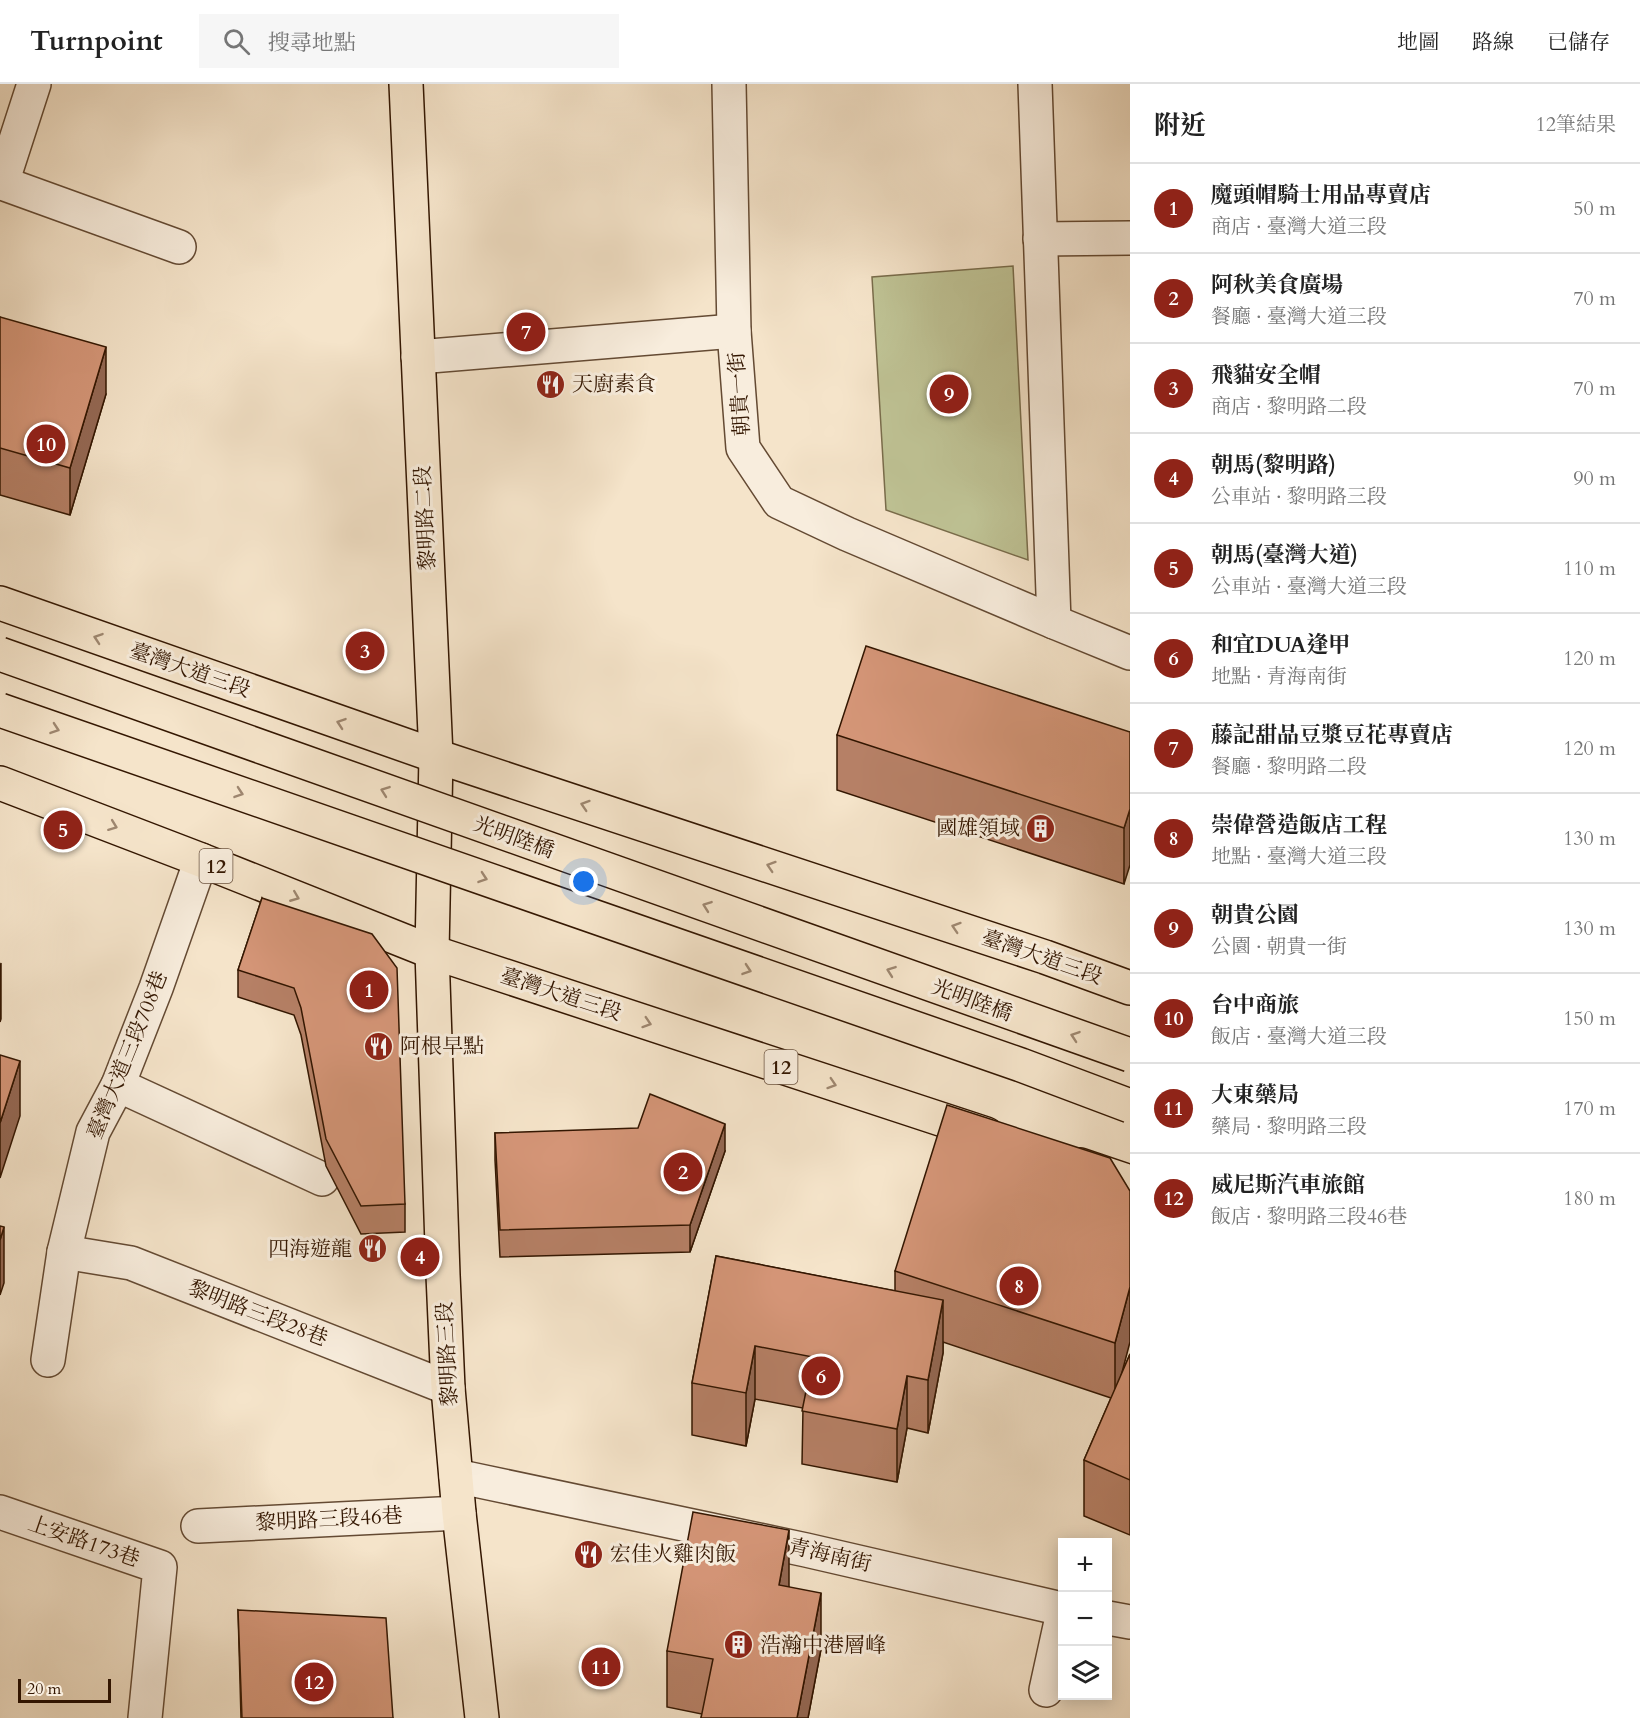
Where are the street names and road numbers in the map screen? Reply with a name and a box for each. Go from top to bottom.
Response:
street label: 朝貴一街 [722,351,757,437]
street label: 黎明路二段 [408,465,443,571]
street label: 臺灣大道三段 [126,636,254,705]
street label: 光明陸橋 [469,809,558,865]
road number: 12 [200,849,232,883]
street label: 臺灣大道三段 [978,923,1106,992]
street label: 臺灣大道三段 [496,961,625,1028]
street label: 臺灣大道三段708巷 [80,967,174,1144]
street label: 光明陸橋 [927,972,1016,1028]
road number: 12 [764,1050,798,1084]
street label: 黎明路三段28巷 [184,1273,332,1353]
street label: 黎明路三段 [430,1301,465,1407]
street label: 黎明路三段46巷 [255,1501,403,1538]
street label: 上安路173巷 [24,1509,144,1574]
street label: 青海南街 [786,1532,874,1579]

